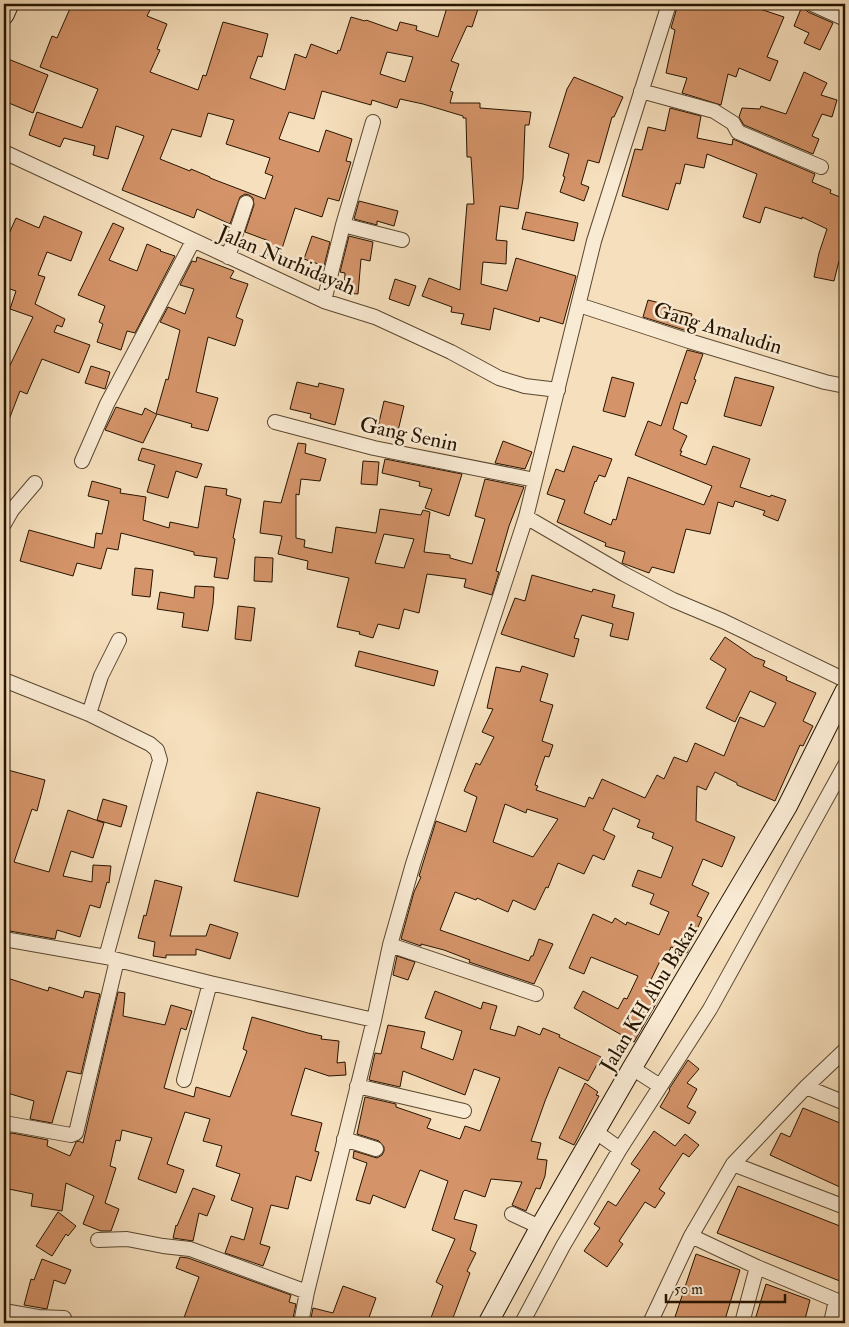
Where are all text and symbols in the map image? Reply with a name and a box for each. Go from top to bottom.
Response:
street label: Jalan Nurhidayah [213,219,360,302]
street label: Gang Amaludin [650,296,786,361]
street label: Gang Senin [357,411,461,458]
street label: Jalan KH Abu Bakar [594,917,705,1078]
scale bar [666,1272,785,1304]
text: 50 m [674,1280,703,1299]

